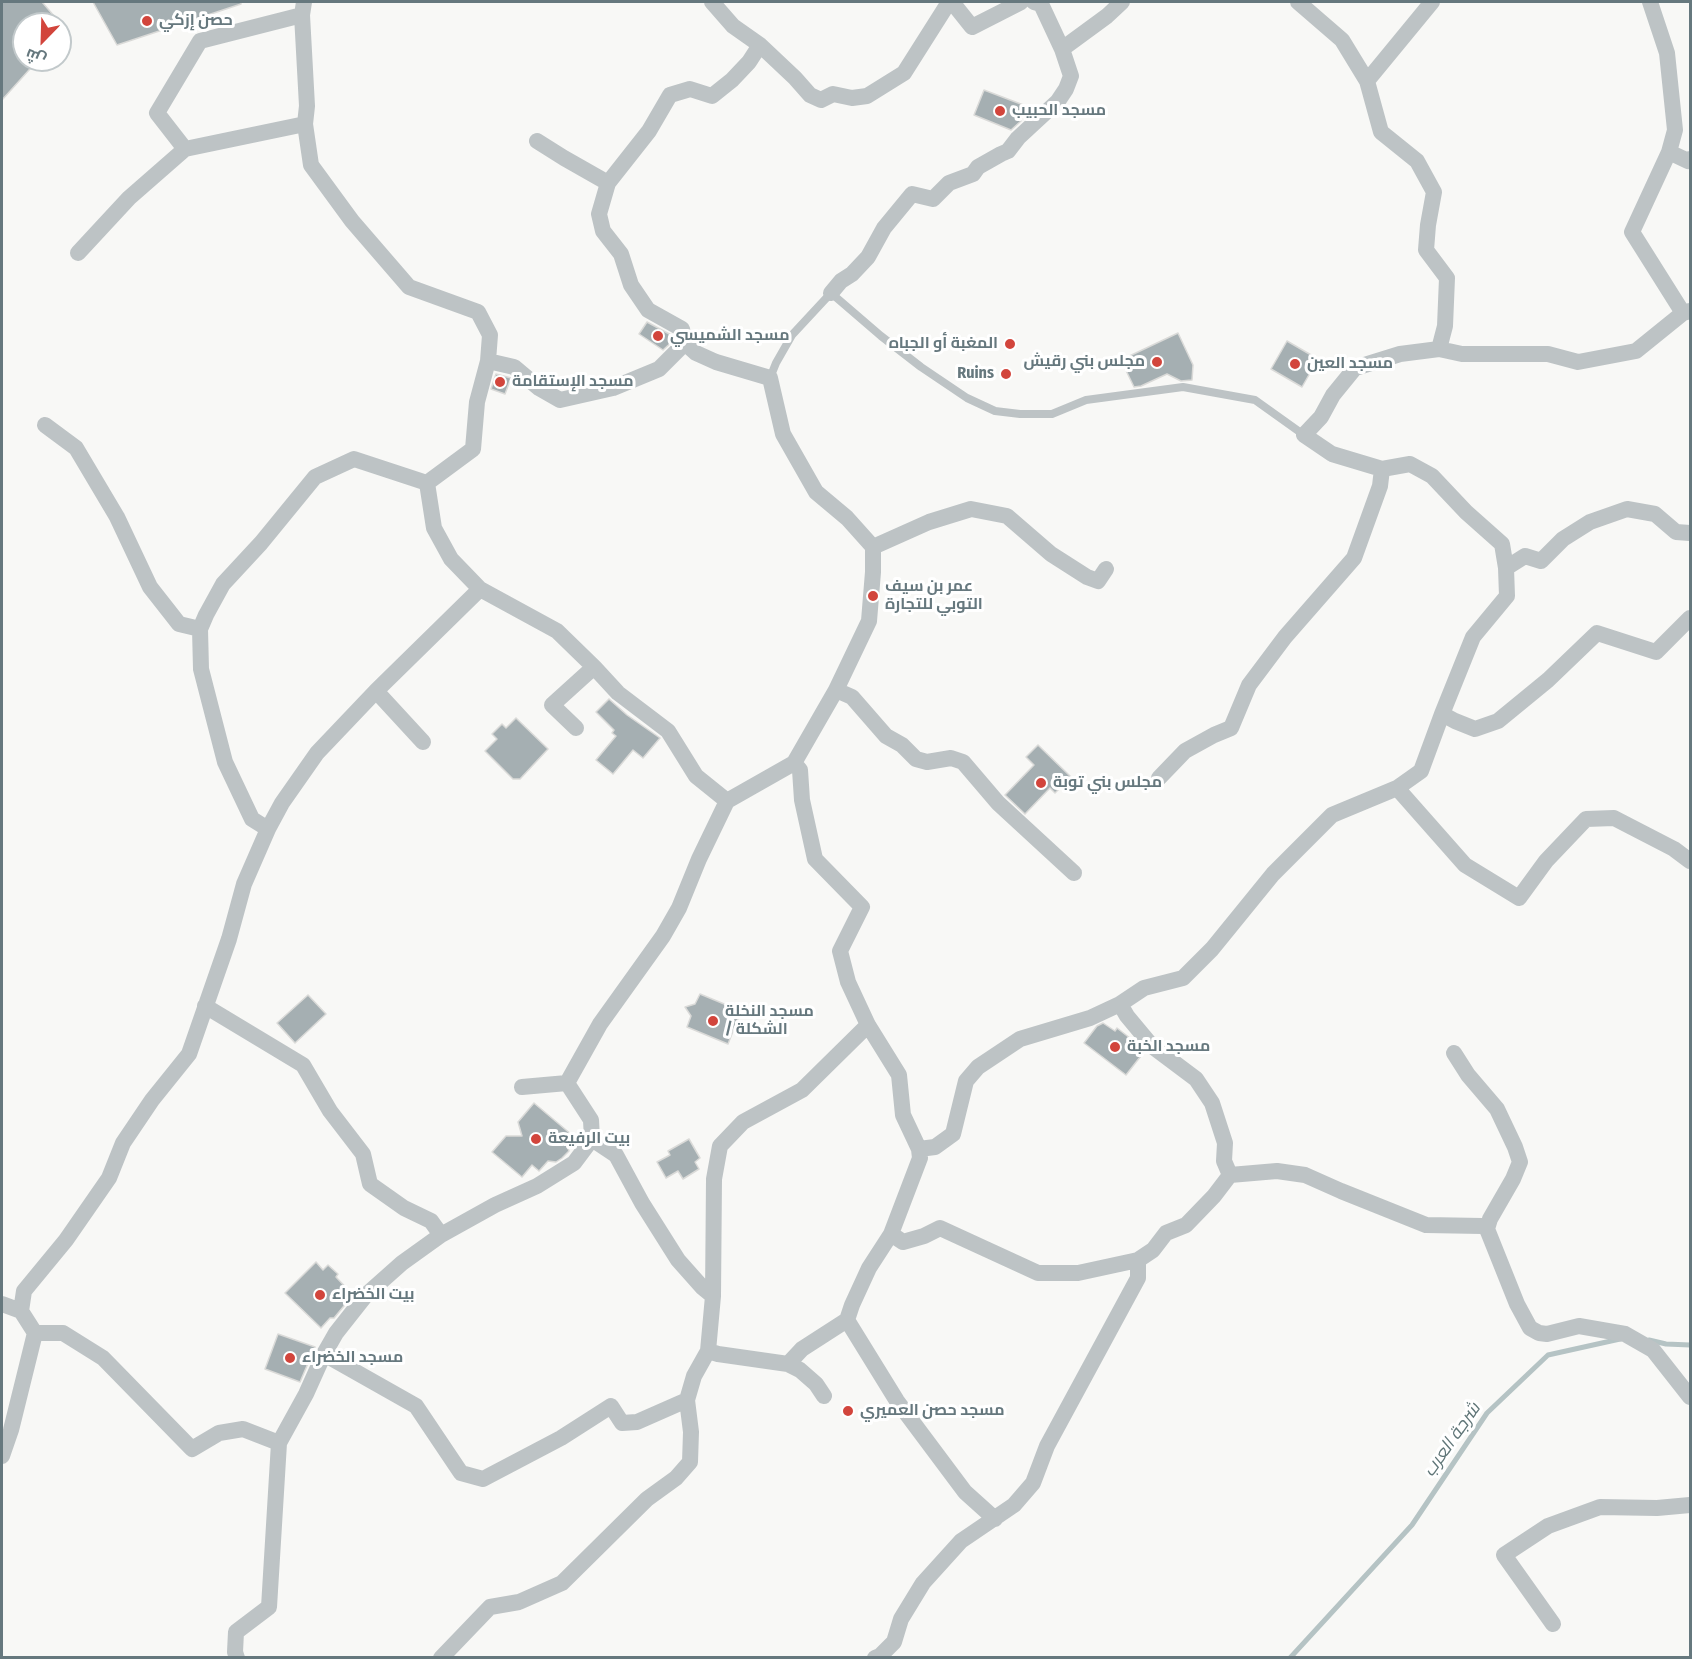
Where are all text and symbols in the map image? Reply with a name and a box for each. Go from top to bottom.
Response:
place label: حصن إزكي [159,11,233,31]
north arrow [12,12,72,72]
marker: حصن إزكي [140,14,154,28]
text: ش [22,44,49,70]
place label: مسجد الحبيب [1012,101,1106,121]
marker: مسجد الحبيب [993,104,1007,118]
place label: مسجد الشميسي [670,326,790,346]
marker: مسجد الشميسي [651,329,665,343]
place label: المغبة أو الجباه [889,334,998,354]
marker: المغبة أو الجباه [1003,337,1017,351]
place label: مجلس بني رقيش [1023,352,1145,372]
place label: مسجد العين [1307,354,1393,374]
marker: مجلس بني رقيش [1150,355,1164,369]
marker: مسجد العين [1288,357,1302,371]
place label: Ruins [957,364,994,384]
marker: Ruins [999,367,1013,381]
place label: مسجد الإستقامة [512,372,634,392]
marker: مسجد الإستقامة [493,375,507,389]
place label: عمر بن سيف التوبي للتجارة [885,577,983,615]
marker: عمر بن سيف التوبي للتجارة [866,589,880,603]
place label: مجلس بني توبة [1053,773,1162,793]
marker: مجلس بني توبة [1034,776,1048,790]
place label: مسجد النخلة / الشكلة [725,1002,814,1040]
marker: مسجد النخلة / الشكلة [706,1014,720,1028]
place label: مسجد الخبة [1127,1037,1210,1057]
marker: مسجد الخبة [1108,1040,1122,1054]
place label: بيت الرفيعة [548,1129,630,1149]
marker: بيت الرفيعة [529,1132,543,1146]
place label: بيت الخضراء [332,1285,415,1305]
marker: بيت الخضراء [313,1288,327,1302]
place label: مسجد الخضراء [302,1348,403,1368]
marker: مسجد الخضراء [283,1351,297,1365]
water label: شرجة العرب [1419,1399,1485,1481]
place label: مسجد حصن العميري [860,1401,1005,1421]
marker: مسجد حصن العميري [841,1404,855,1418]

